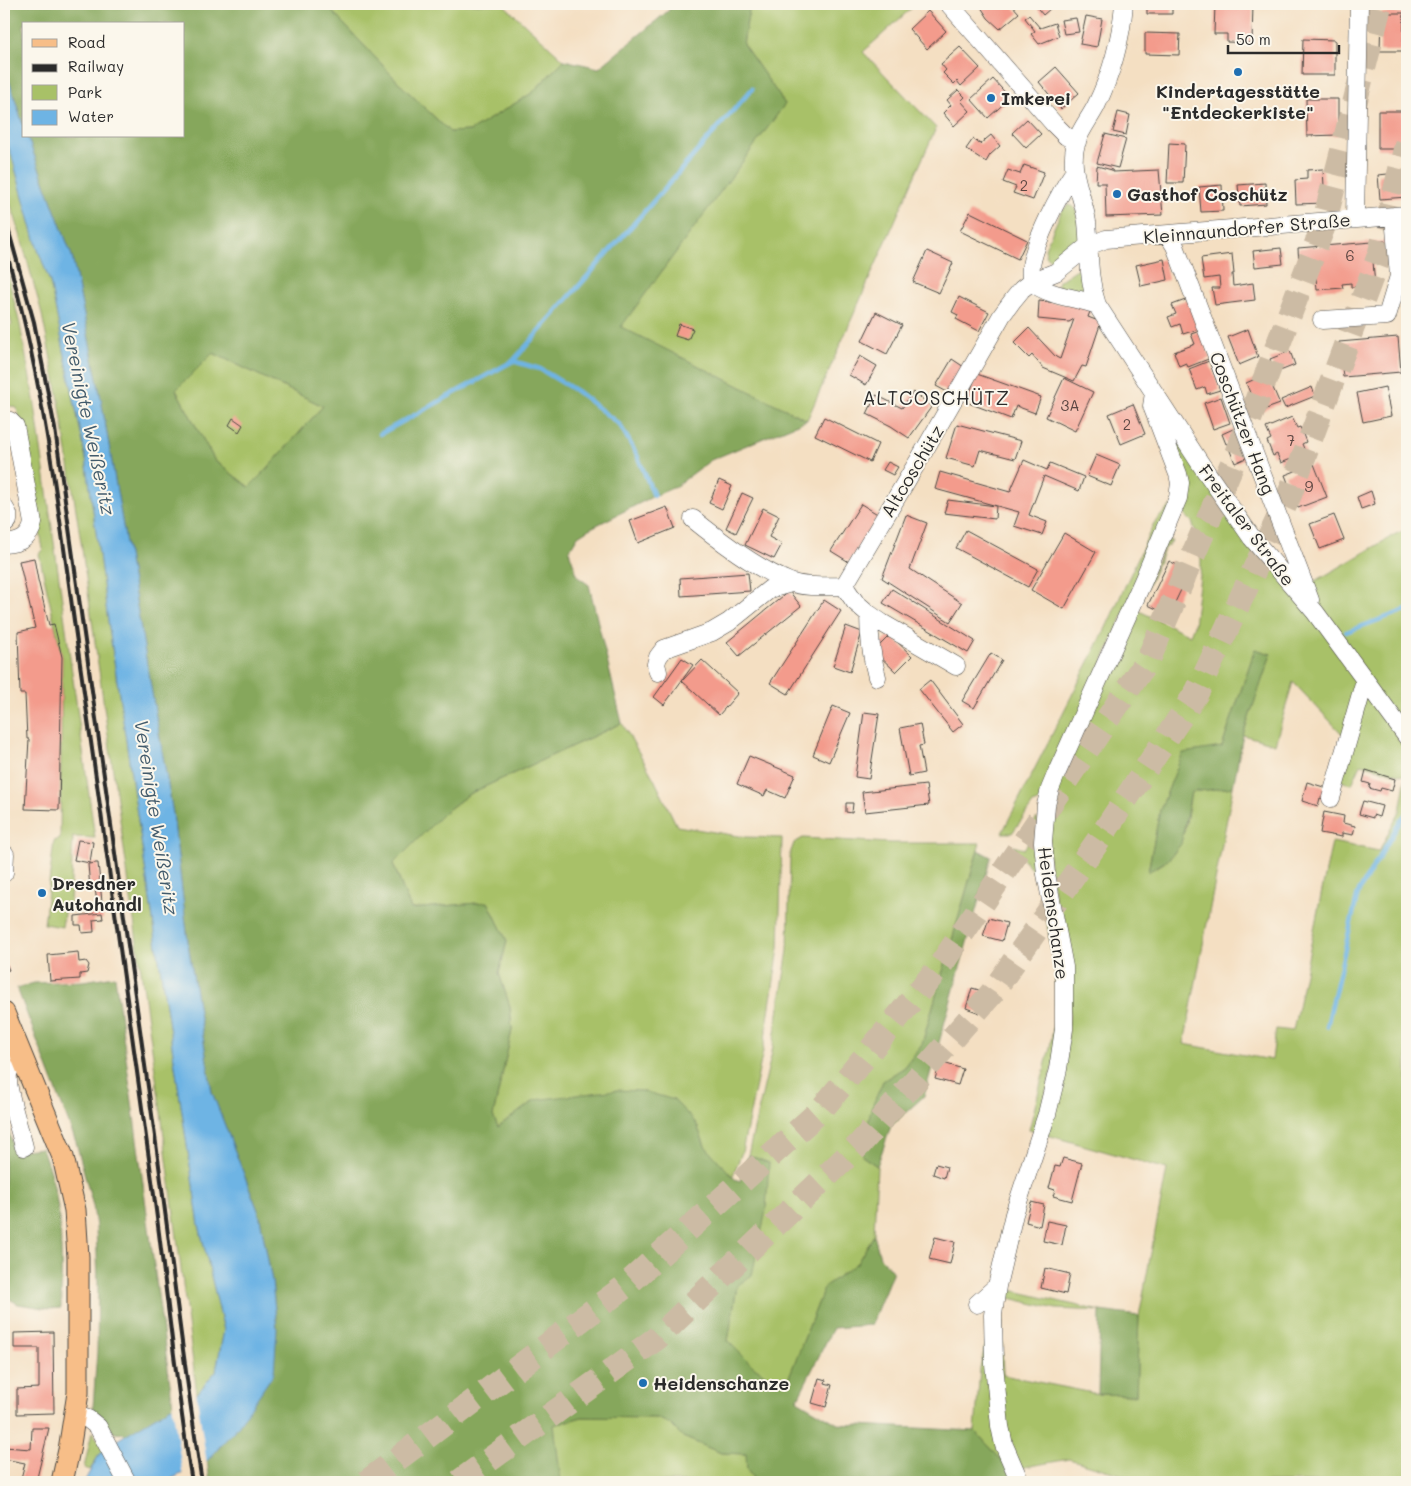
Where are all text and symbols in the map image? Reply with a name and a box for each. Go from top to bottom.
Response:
legend [22,22,185,138]
scale bar [1228,22,1340,54]
text: 50 m [1236,29,1271,49]
text: Road [68,32,105,52]
text: Railway [68,56,124,76]
marker: Kindertagesstätte "Entdeckerkiste" [1232,66,1244,78]
place label: Kindertagesstätte "Entdeckerkiste" [1156,79,1320,124]
text: Park [68,82,102,102]
place label: Imkerei [1001,86,1071,110]
marker: Imkerei [985,92,997,104]
text: Water [68,106,114,126]
house number: 2 [1020,175,1028,195]
place label: Gasthof Coschütz [1127,182,1288,206]
marker: Gasthof Coschütz [1111,188,1123,200]
street label: Kleinnaundorfer Straße [1142,207,1352,249]
house number: 6 [1345,245,1355,265]
water label: Vereinigte Weißeritz [56,319,122,518]
street label: Coschützer Hang [1205,348,1281,498]
district label: ALTCOSCHÜTZ [862,385,1010,410]
house number: 3A [1060,395,1080,415]
house number: 2 [1123,414,1131,434]
street label: Altcoschütz [875,420,949,522]
house number: 7 [1287,430,1295,450]
street label: Freitaler Straße [1193,459,1301,591]
house number: 9 [1305,476,1314,496]
water label: Vereinigte Weißeritz [129,718,185,917]
street label: Heidenschanze [1033,845,1075,981]
place label: Dresdner Autohandl [52,871,142,916]
marker: Dresdner Autohandl [36,887,48,899]
place label: Heidenschanze [653,1371,790,1395]
marker: Heidenschanze [637,1377,649,1389]

